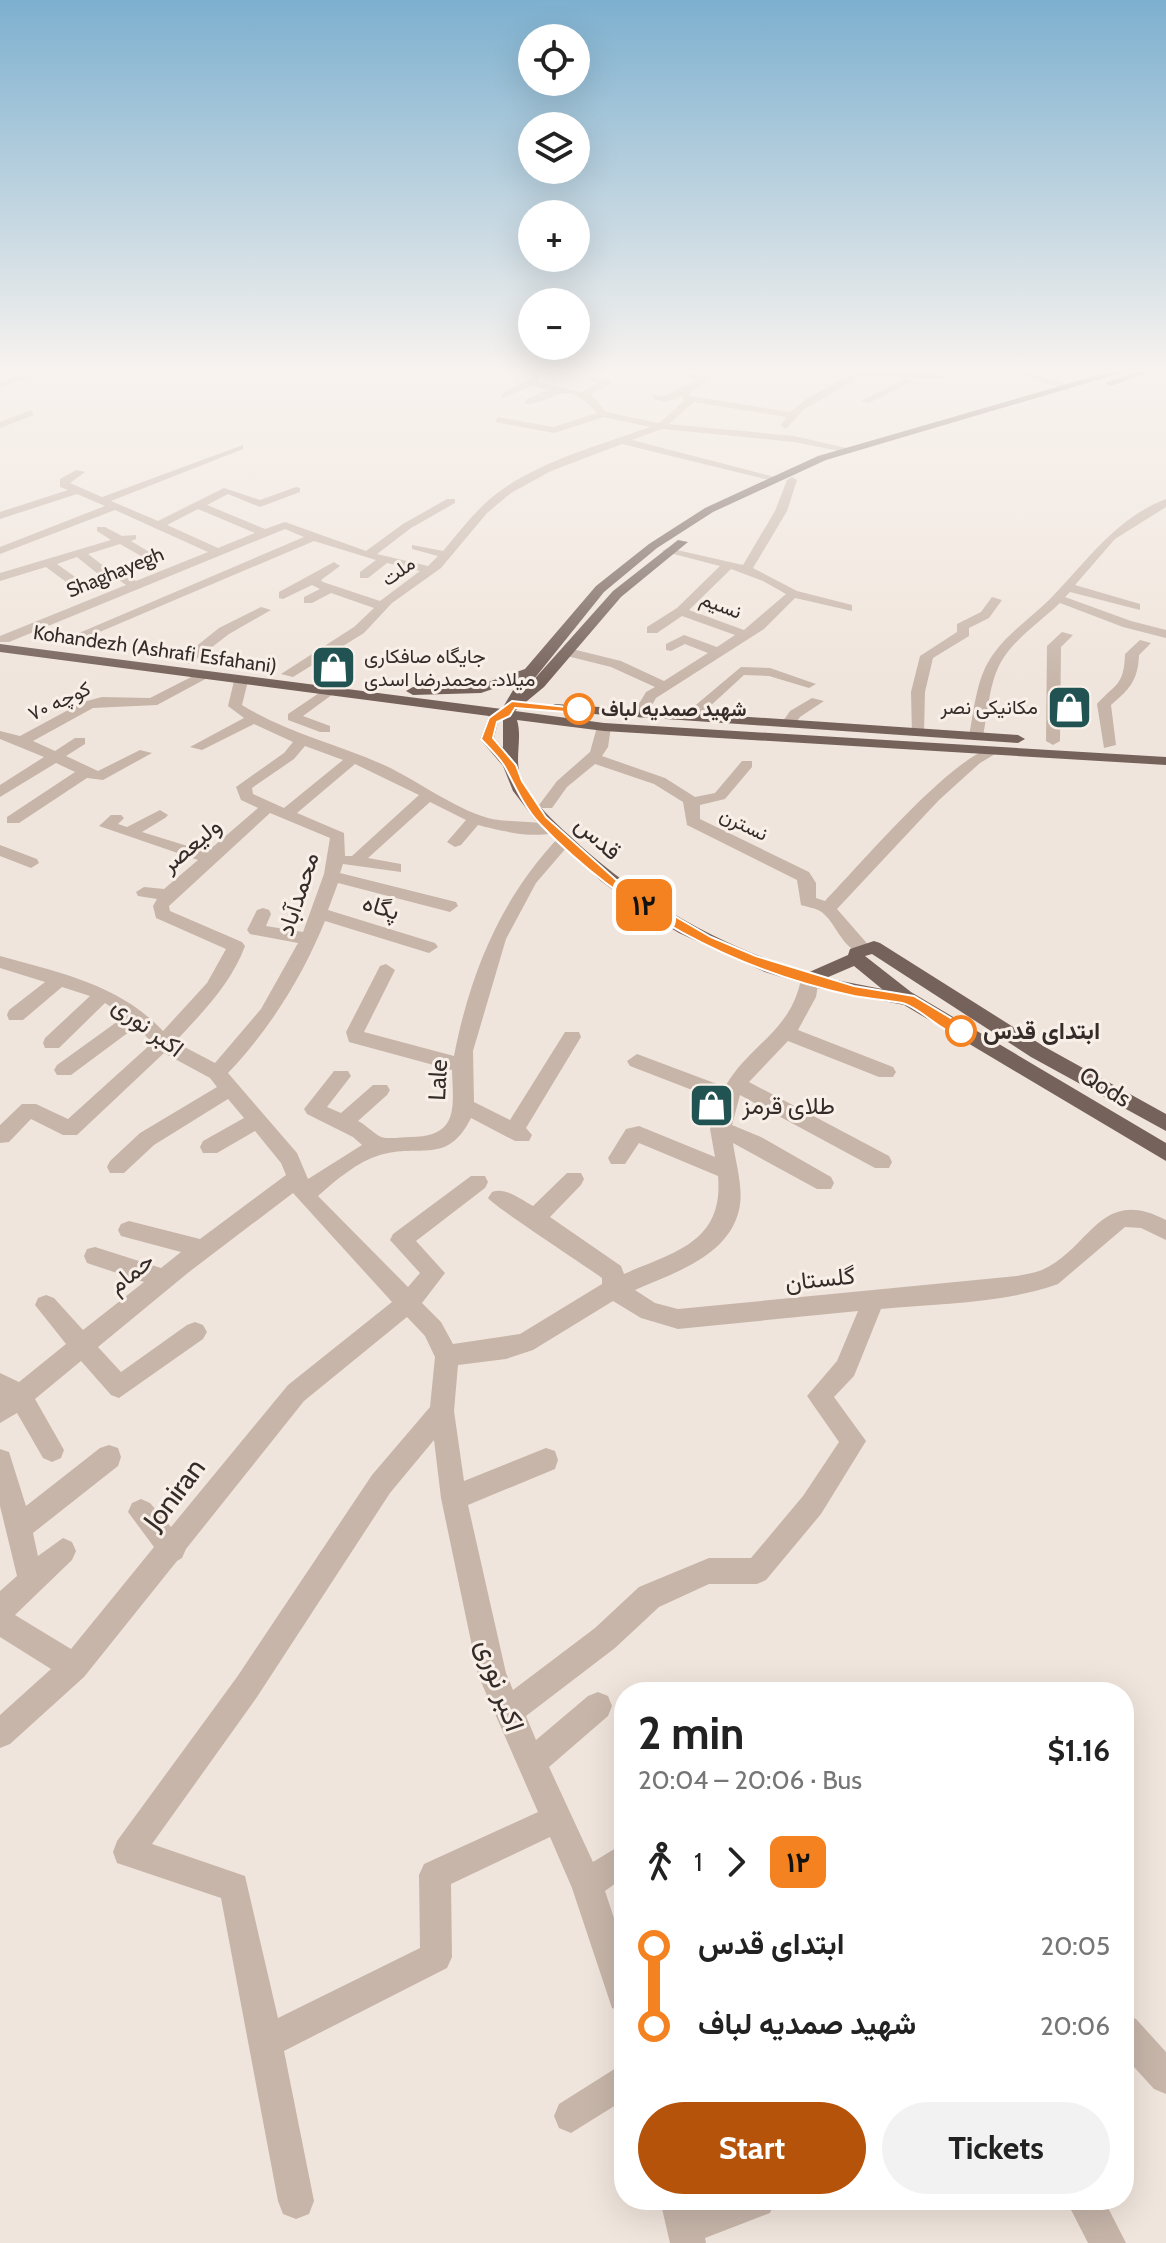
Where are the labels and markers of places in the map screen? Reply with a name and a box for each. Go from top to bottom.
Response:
shop icon: جایگاه صافکاری میلاد. محمدرضا اسدی [309,643,357,691]
place label: جایگاه صافکاری میلاد. محمدرضا اسدی [364,644,536,692]
shop icon: مکانیکی نصر [1045,683,1093,731]
marker: شهید صمدیه لباف [564,694,594,724]
place label: مکانیکی نصر [940,695,1038,720]
place label: شهید صمدیه لباف [601,697,747,722]
marker: ابتدای قدس [946,1016,976,1046]
place label: ابتدای قدس [983,1016,1100,1045]
shop icon: طلای قرمز [687,1082,735,1130]
place label: طلای قرمز [741,1091,835,1121]

